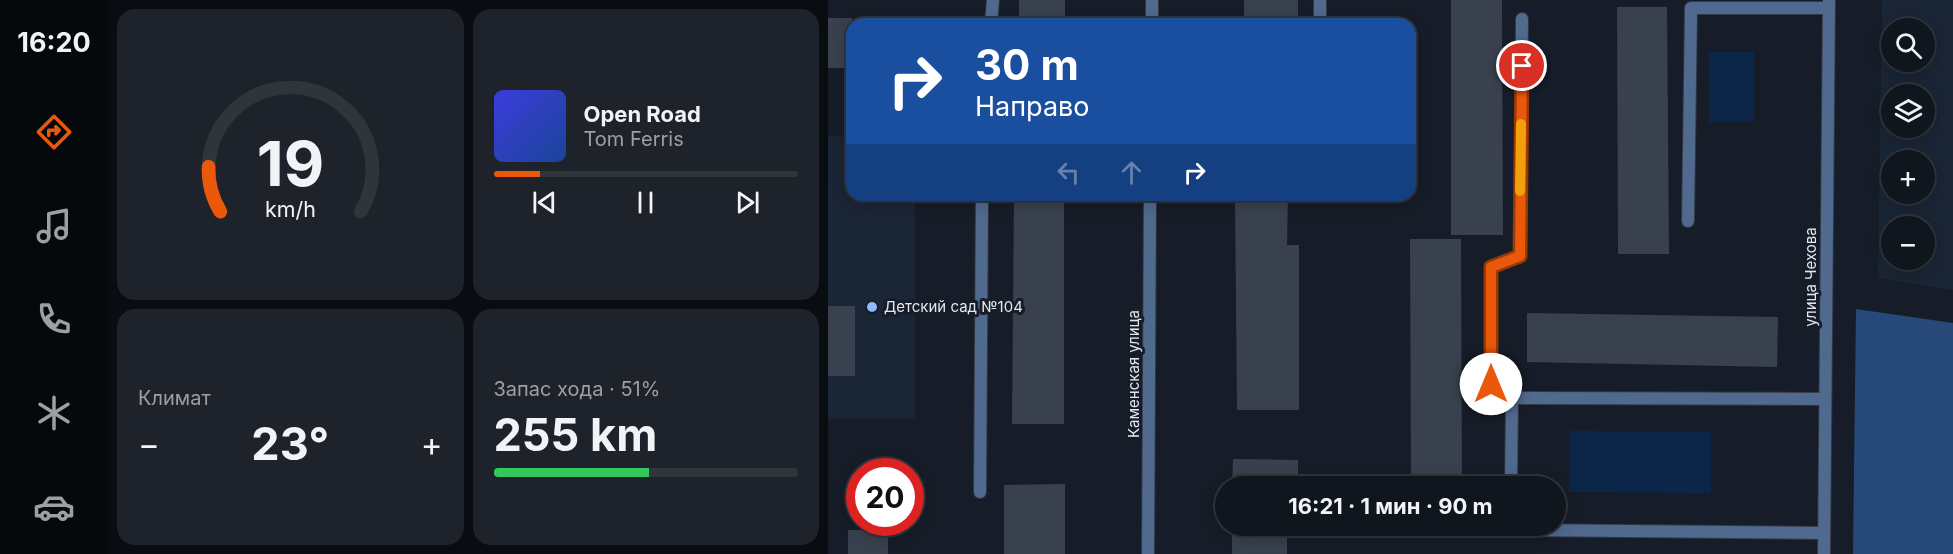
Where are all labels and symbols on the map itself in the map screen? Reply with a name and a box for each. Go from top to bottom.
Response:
pin [1496,40,1547,91]
street label: улица Чехова [1801,227,1820,327]
place label: Детский сад №104 [884,297,1023,316]
marker: Детский сад №104 [865,300,879,314]
street label: Каменская улица [1124,310,1143,438]
position arrow [1459,352,1523,416]
speed limit sign: 20 [846,458,924,536]

